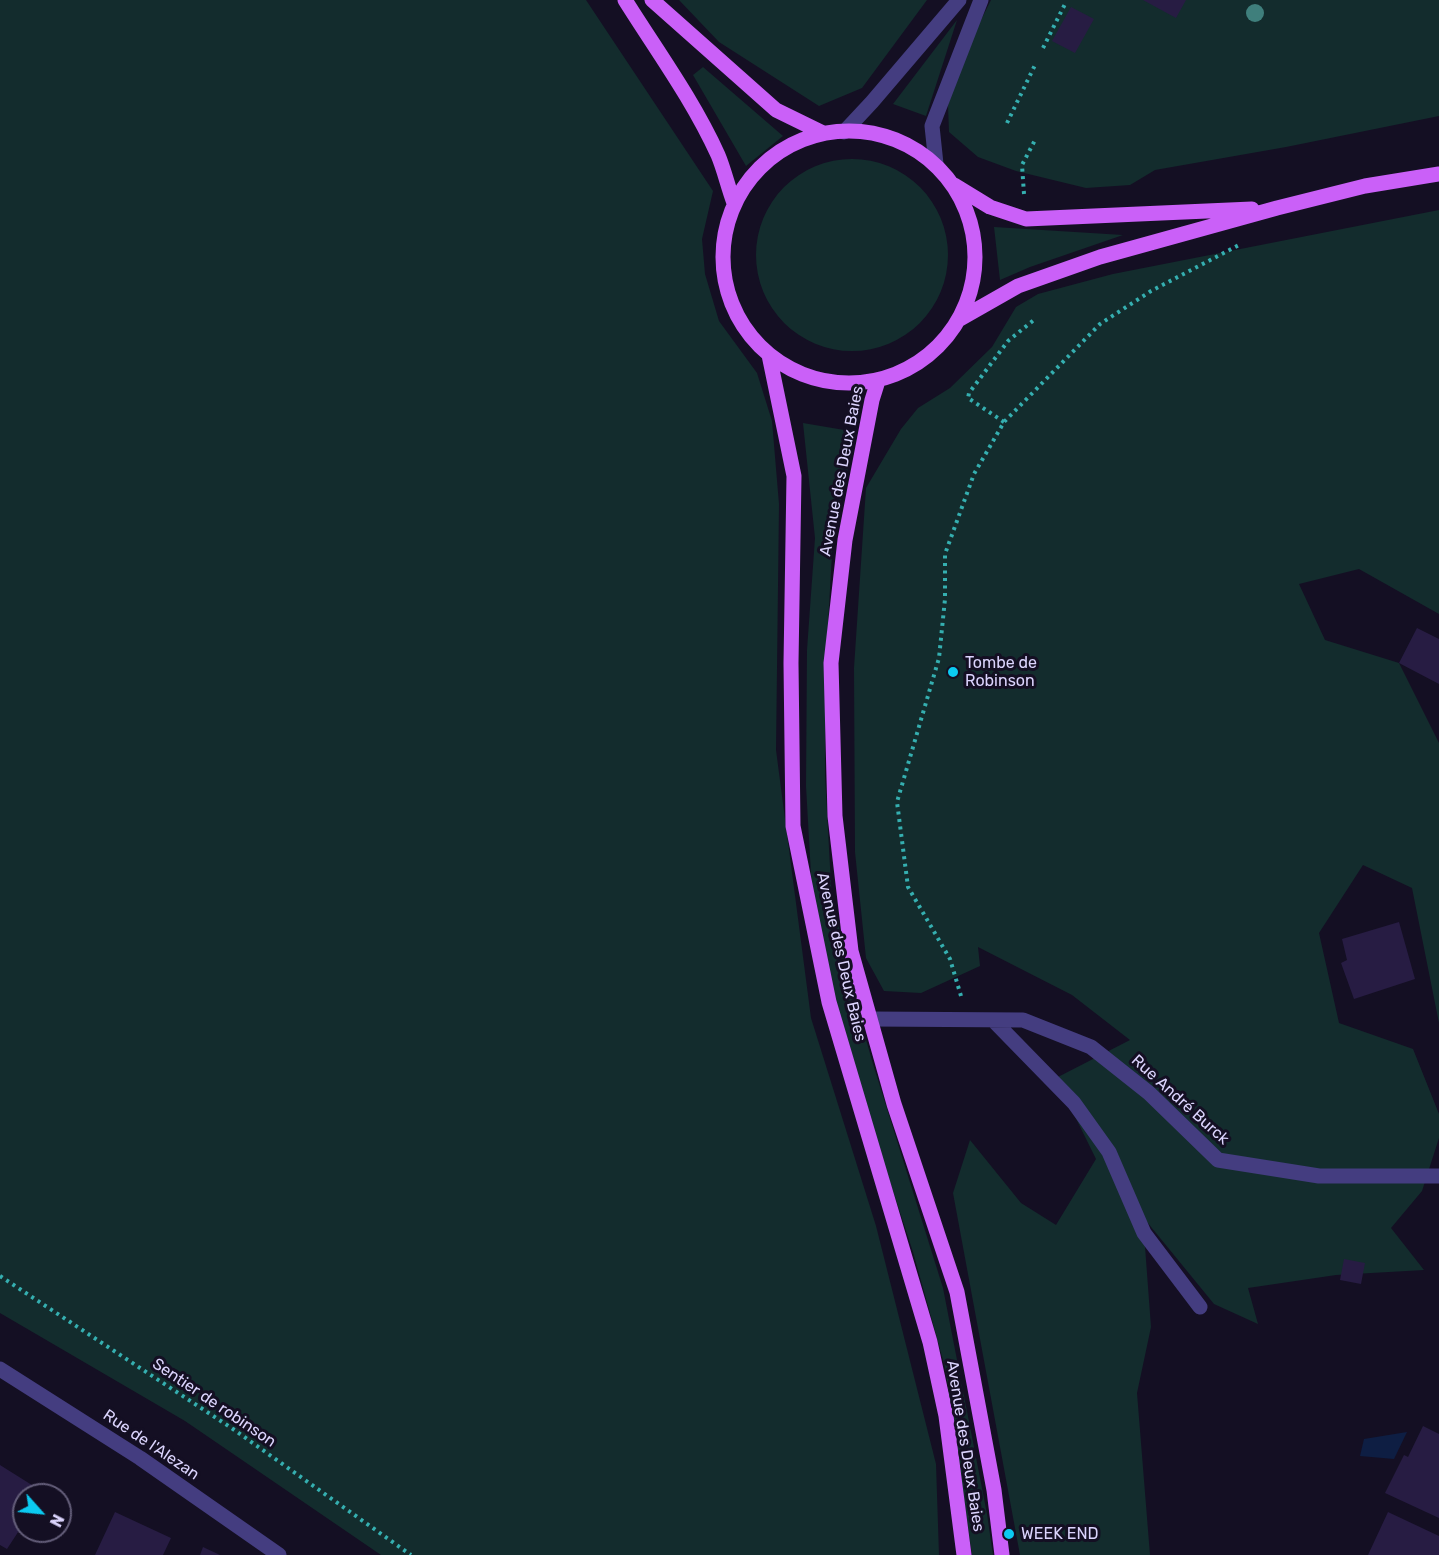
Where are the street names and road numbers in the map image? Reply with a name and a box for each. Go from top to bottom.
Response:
street label: Avenue des Deux Baies [816,384,868,558]
street label: Avenue des Deux Baies [812,870,870,1044]
street label: Rue André Burck [1127,1051,1233,1149]
street label: Sentier de robinson [148,1354,280,1452]
street label: Avenue des Deux Baies [942,1359,988,1533]
street label: Rue de l'Alezan [99,1406,203,1484]

